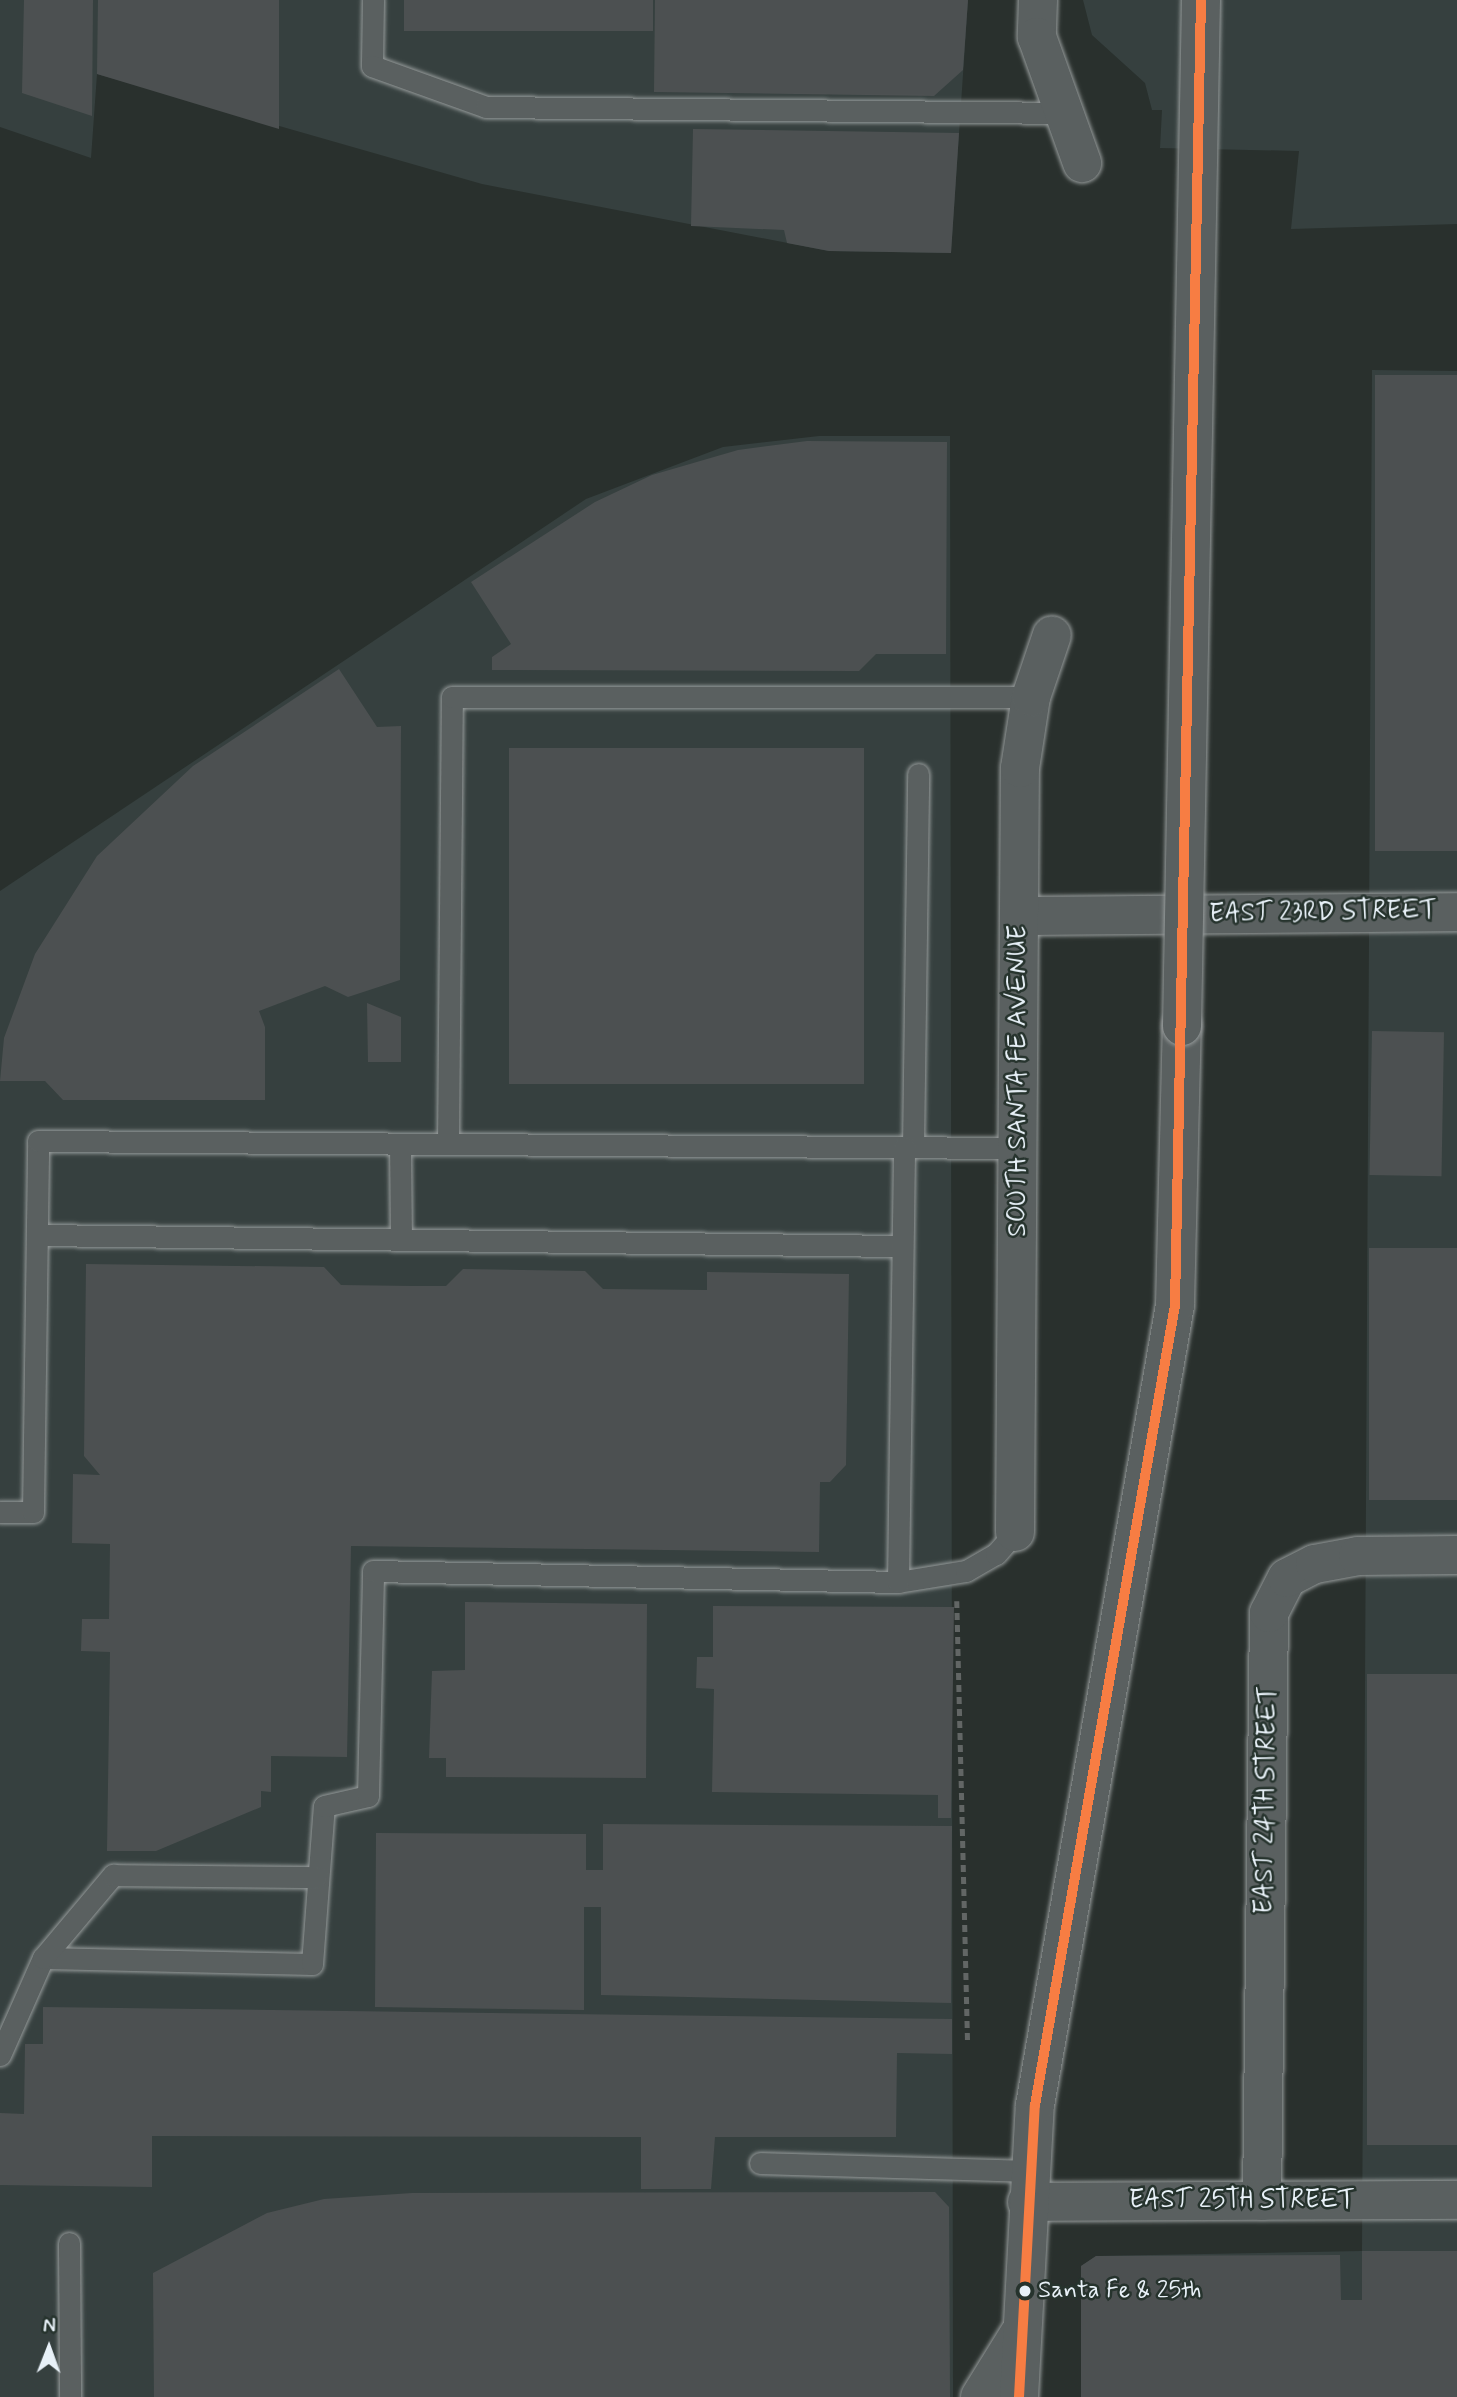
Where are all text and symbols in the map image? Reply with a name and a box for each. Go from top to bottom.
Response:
street label: EAST 23RD STREET [1207,895,1439,931]
street label: SOUTH SANTA FE AVENUE [1003,925,1035,1237]
street label: EAST 24TH STREET [1249,1684,1285,1916]
street label: EAST 25TH STREET [1127,2185,1357,2217]
place label: Santa Fe & 25th [1038,2277,1202,2305]
marker: Santa Fe & 25th [1018,2284,1032,2298]
north arrow [14,2313,84,2383]
text: N [43,2314,56,2339]

